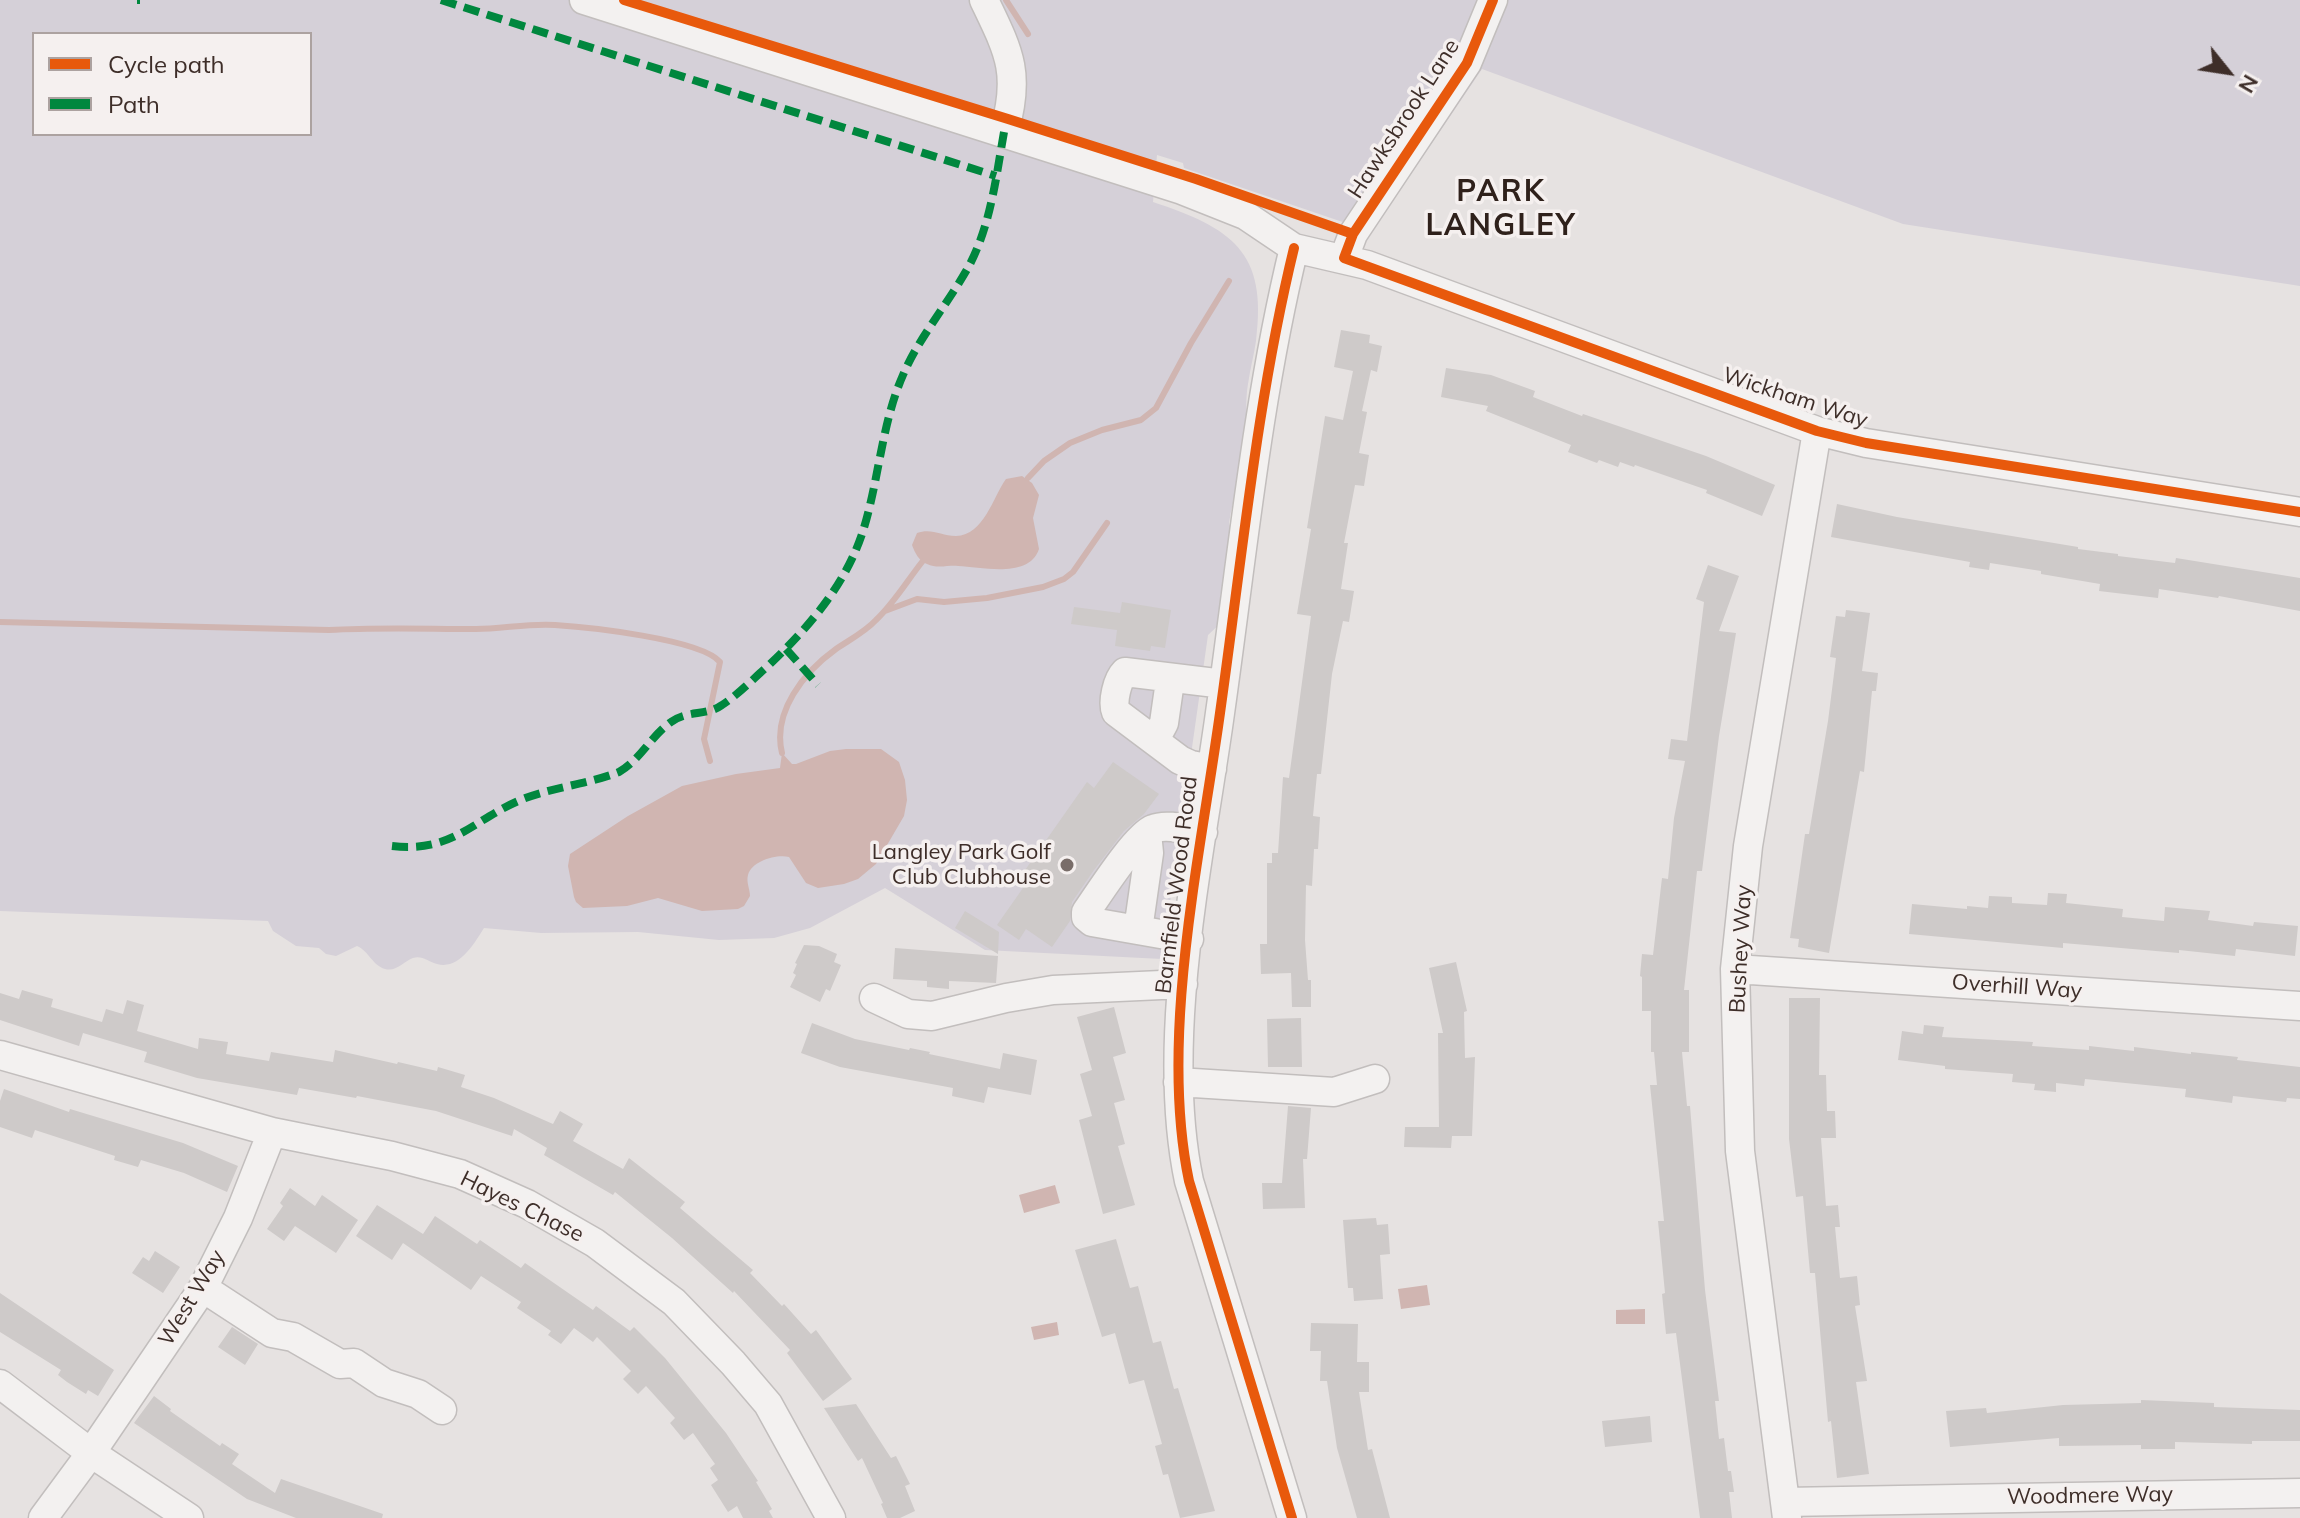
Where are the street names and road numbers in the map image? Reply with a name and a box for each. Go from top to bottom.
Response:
street label: Hawksbrook Lane [1343,34,1465,204]
street label: Wickham Way [1719,362,1871,434]
street label: Barnfield Wood Road [1151,775,1203,995]
street label: Bushey Way [1724,884,1758,1014]
street label: Overhill Way [1951,969,2083,1005]
street label: Hayes Chase [456,1166,588,1248]
street label: West Way [153,1245,231,1351]
street label: Woodmere Way [2007,1481,2173,1511]

